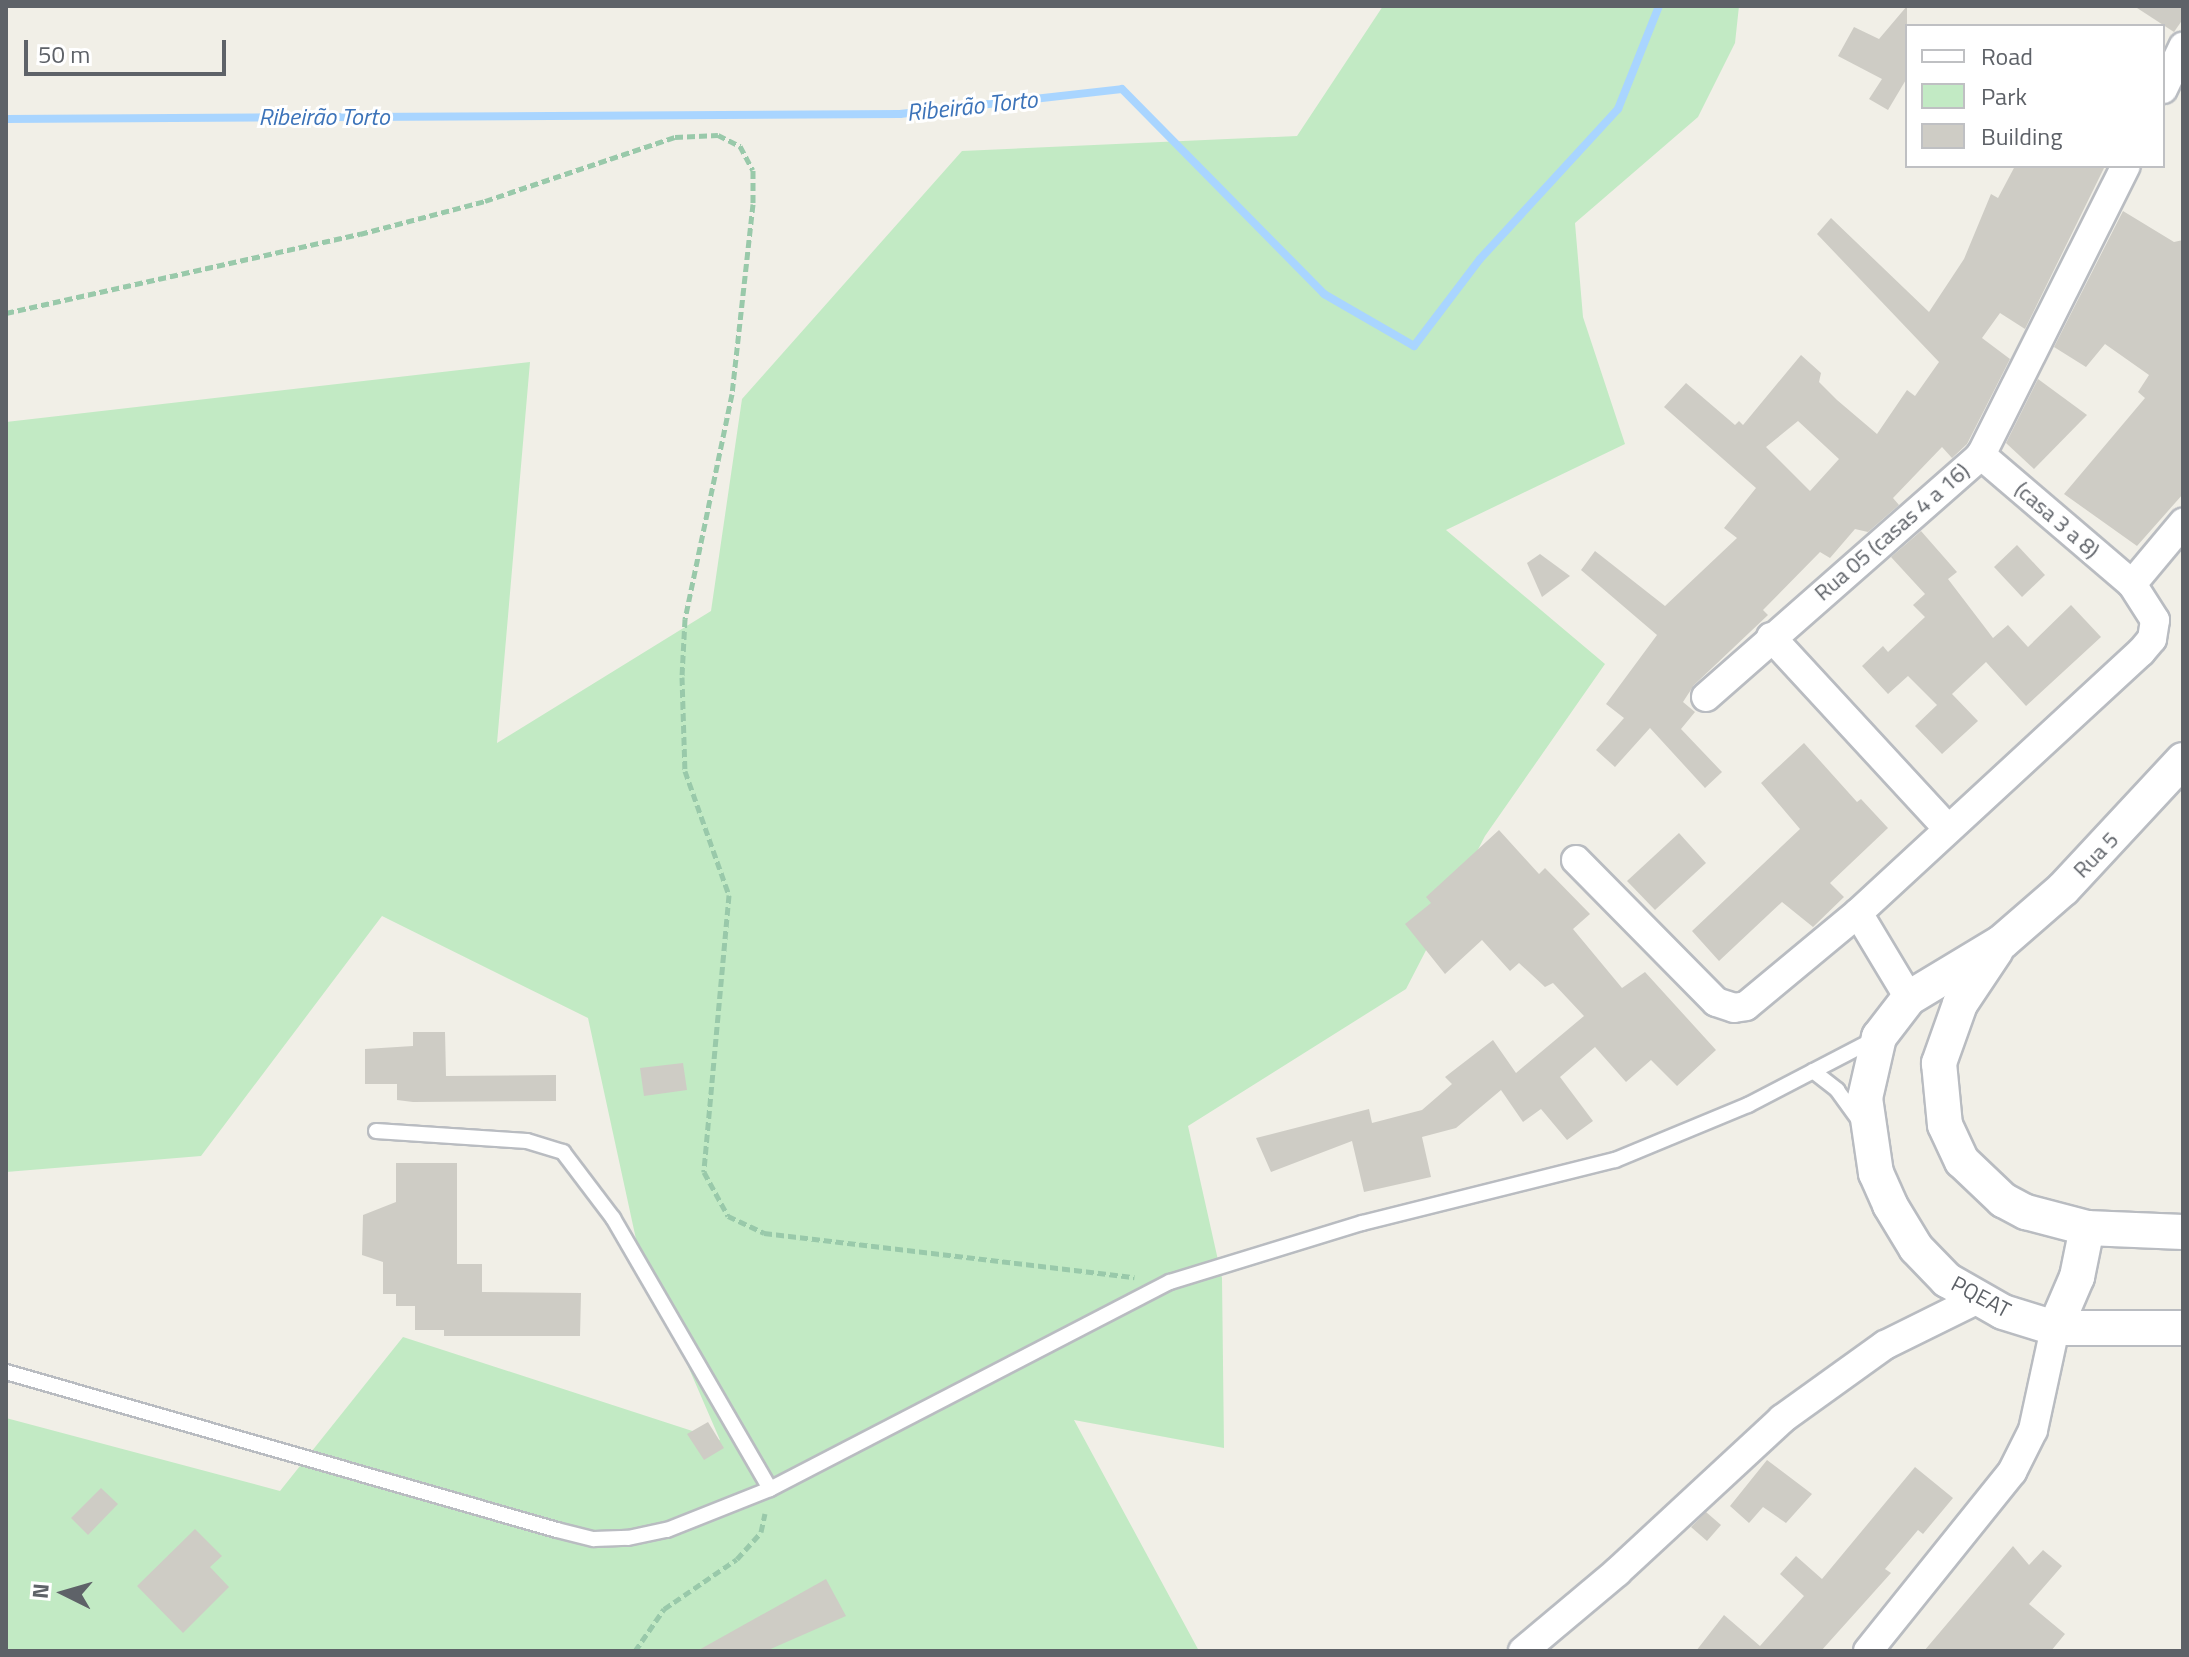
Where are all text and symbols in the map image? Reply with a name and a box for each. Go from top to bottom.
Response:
scale bar [28,24,230,74]
legend [1905,24,2165,168]
text: 50 m [38,36,90,72]
text: Road [1981,38,2033,74]
text: Park [1981,78,2027,114]
water label: Ribeirão Torto [905,85,1039,127]
water label: Ribeirão Torto [258,103,390,131]
text: Building [1981,118,2063,154]
street label: Rua 05 (casas 4 a 16) [1809,458,1975,606]
street label: (casa 3 a 8) [2009,476,2105,564]
street label: Rua 5 [2068,827,2124,883]
street label: PQEAT [1947,1270,2015,1324]
north arrow [24,1553,104,1633]
text: N [22,1582,58,1600]

